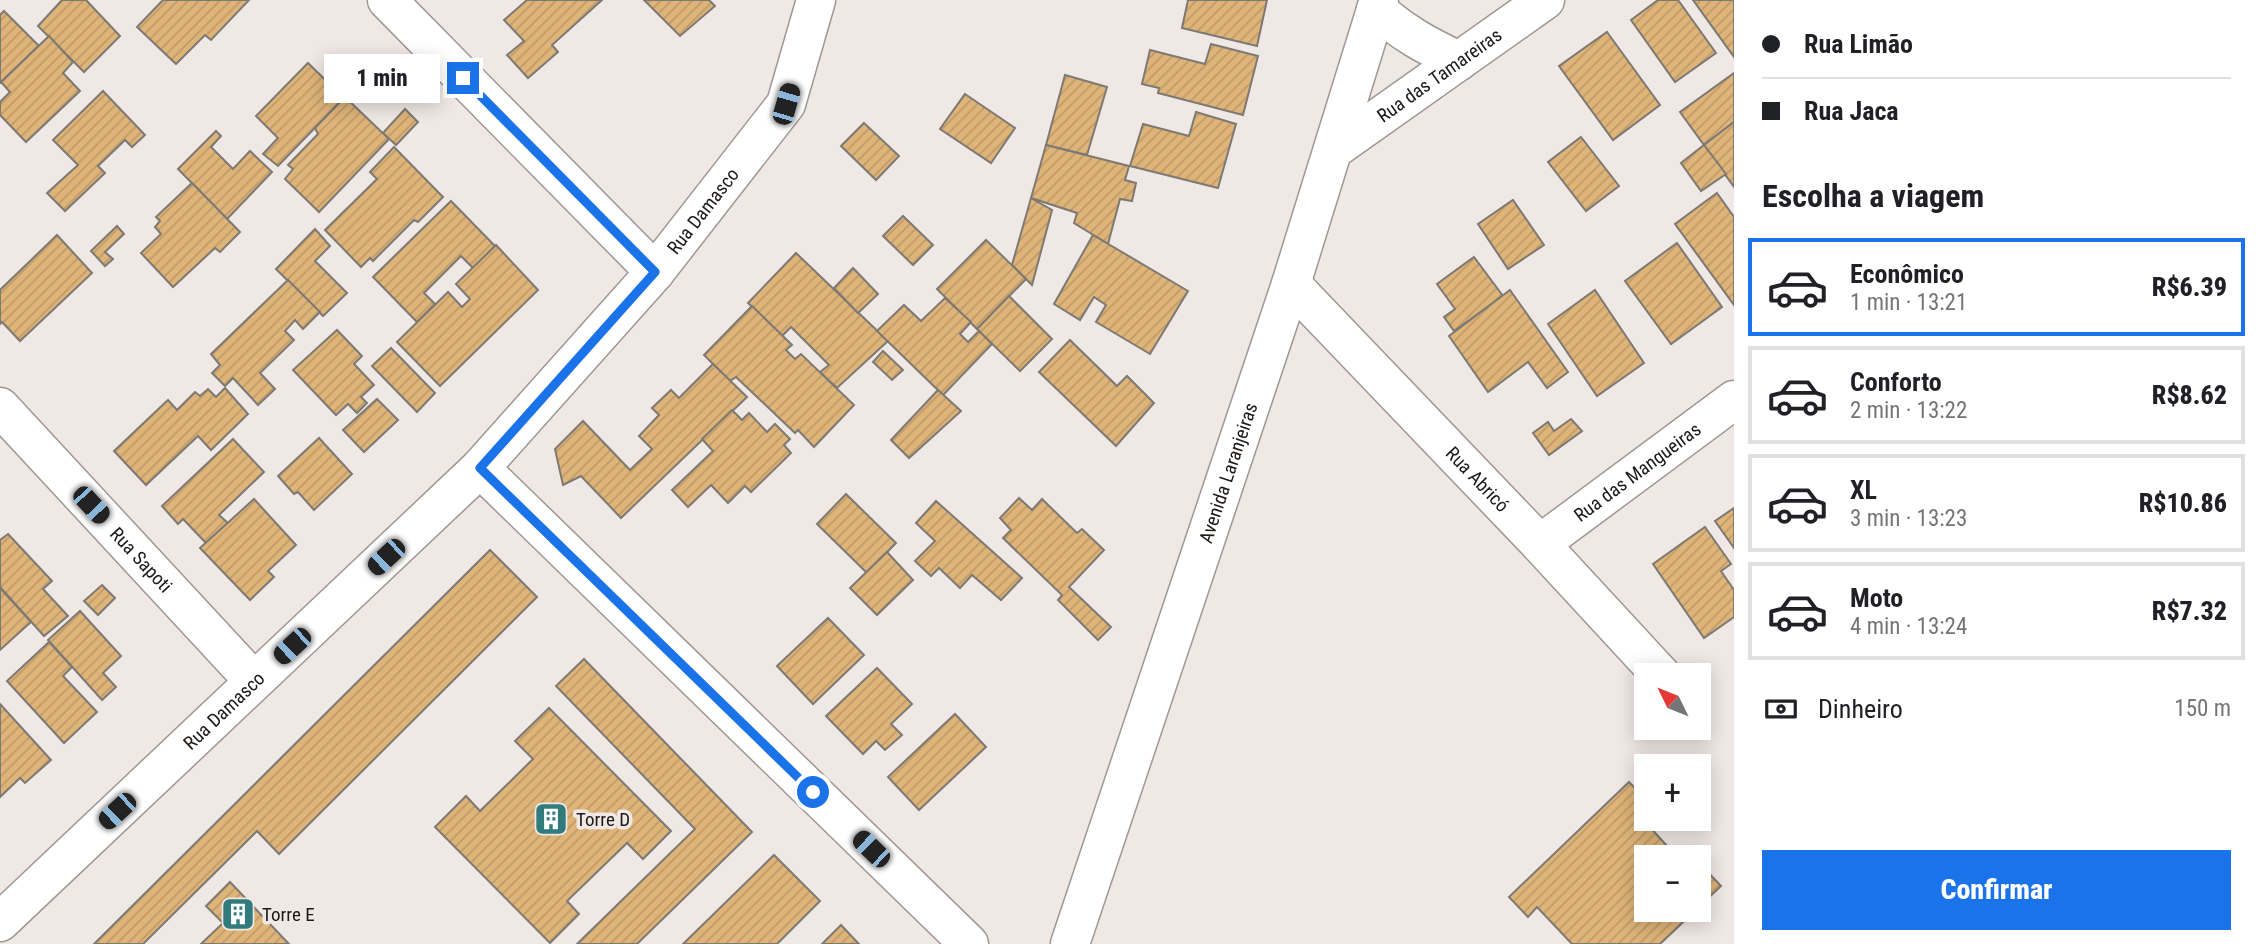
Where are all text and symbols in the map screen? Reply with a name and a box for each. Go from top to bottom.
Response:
street label: Rua das Tamareiras [1373,23,1506,127]
text: Rua Limão [1804,29,1913,59]
callout: 1 min [323,54,438,102]
route end [447,62,479,94]
text: 1 min [356,65,408,92]
car [771,81,802,127]
text: Rua Jaca [1804,96,1899,126]
street label: Rua Damasco [662,163,744,259]
text: Escolha a viagem [1762,177,1984,215]
icon: car [1766,256,1829,319]
text: Econômico [1850,259,1964,289]
text: R$6.39 [2152,272,2227,302]
text: 1 min · 13:21 [1850,289,1967,316]
icon: car [1766,364,1829,427]
text: Conforto [1850,367,1942,397]
text: R$8.62 [2152,380,2227,410]
text: 2 min · 13:22 [1850,397,1967,424]
street label: Avenida Laranjeiras [1194,400,1262,546]
street label: Rua das Mangueiras [1570,418,1705,527]
street label: Rua Abricó [1441,442,1514,517]
icon: car [1766,472,1829,535]
text: XL [1850,475,1877,505]
car [69,482,114,528]
text: R$10.86 [2139,488,2227,518]
text: 3 min · 13:23 [1850,505,1967,532]
street label: Rua Sapoti [105,522,177,597]
car [364,535,409,579]
icon: car [1766,580,1829,643]
text: Moto [1850,583,1903,613]
text: R$7.32 [2152,596,2227,626]
text: 4 min · 13:24 [1850,613,1967,640]
car [270,624,315,668]
north arrow [1634,663,1712,740]
map controls [1634,663,1711,922]
street label: Rua Damasco [179,667,269,755]
icon: cash [1762,690,1800,728]
text: Dinheiro [1818,694,1903,724]
text: 150 m [2174,695,2231,722]
button: + [1634,754,1711,831]
route start [797,776,829,808]
car [95,789,140,833]
building icon: Torre D [532,800,570,838]
place label: Torre D [576,808,630,831]
car [849,827,894,871]
button: − [1634,845,1711,922]
button: Confirmar [1762,850,2231,930]
building icon: Torre E [219,895,257,933]
place label: Torre E [262,903,315,926]

